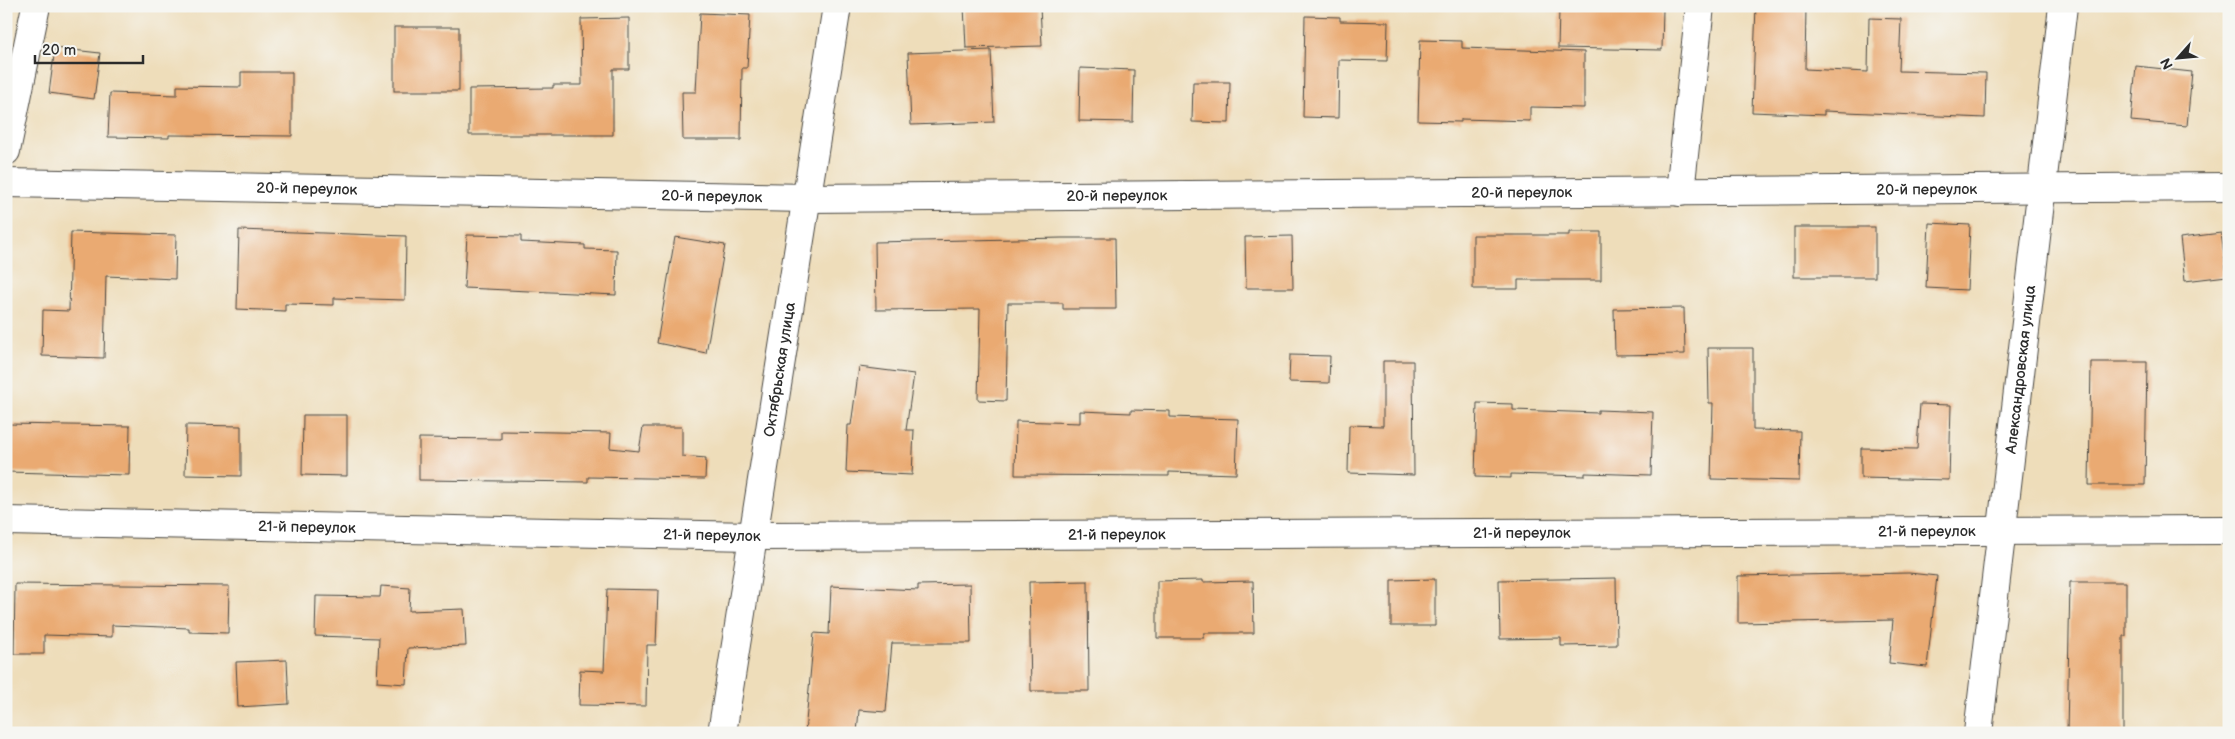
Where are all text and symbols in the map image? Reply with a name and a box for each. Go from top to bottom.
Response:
scale bar [35,32,142,64]
north arrow [2152,32,2202,82]
text: 20 m [42,41,76,60]
text: N [2157,55,2177,72]
street label: 20-й переулок [256,179,358,200]
street label: 20-й переулок [1876,180,1977,200]
street label: 20-й переулок [1471,183,1572,203]
street label: 20-й переулок [661,186,763,207]
street label: 20-й переулок [1066,186,1167,206]
street label: Александровская улица [2002,284,2040,456]
street label: Октябрьская улица [760,301,800,438]
street label: 21-й переулок [258,517,356,538]
street label: 21-й переулок [1878,522,1976,541]
street label: 21-й переулок [1473,524,1571,543]
street label: 21-й переулок [663,525,761,546]
street label: 21-й переулок [1068,525,1166,545]

